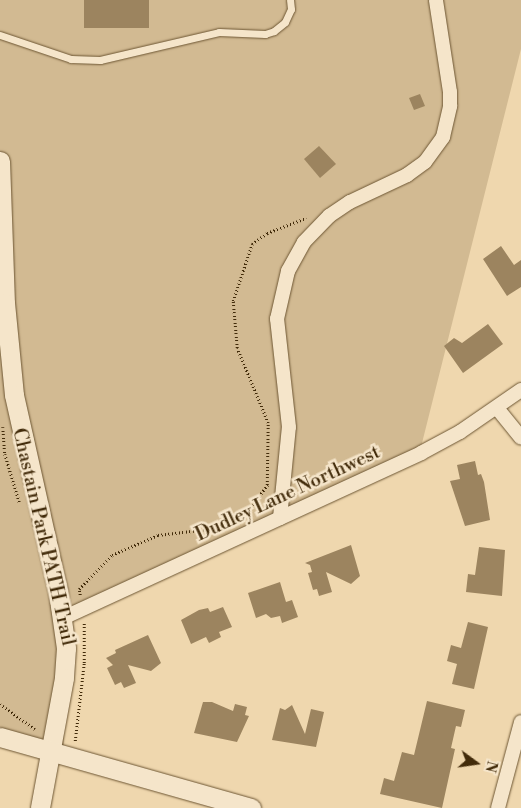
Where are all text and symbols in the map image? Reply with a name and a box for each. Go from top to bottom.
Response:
street label: Chastain Park PATH Trail [7,426,79,648]
street label: Dudley Lane Northwest [192,441,384,547]
north arrow [451,738,501,788]
text: N [480,759,501,774]

